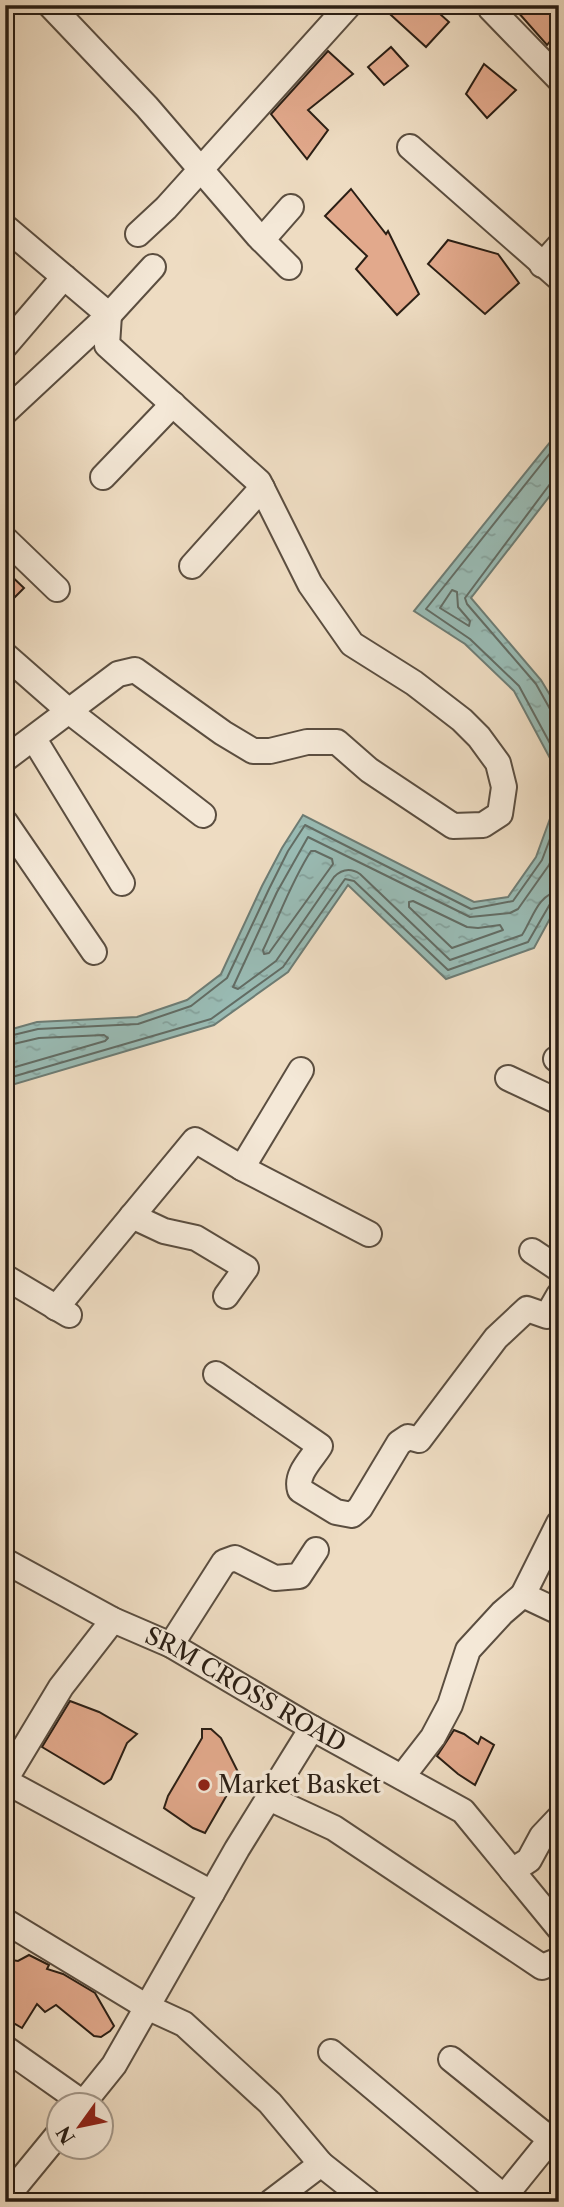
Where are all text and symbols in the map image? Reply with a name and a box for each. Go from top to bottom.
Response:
street label: SRM CROSS ROAD [141,1621,351,1758]
place label: Market Basket [218,1770,381,1799]
marker: Market Basket [196,1777,212,1793]
north arrow [46,2092,116,2162]
text: N [52,2122,80,2148]

